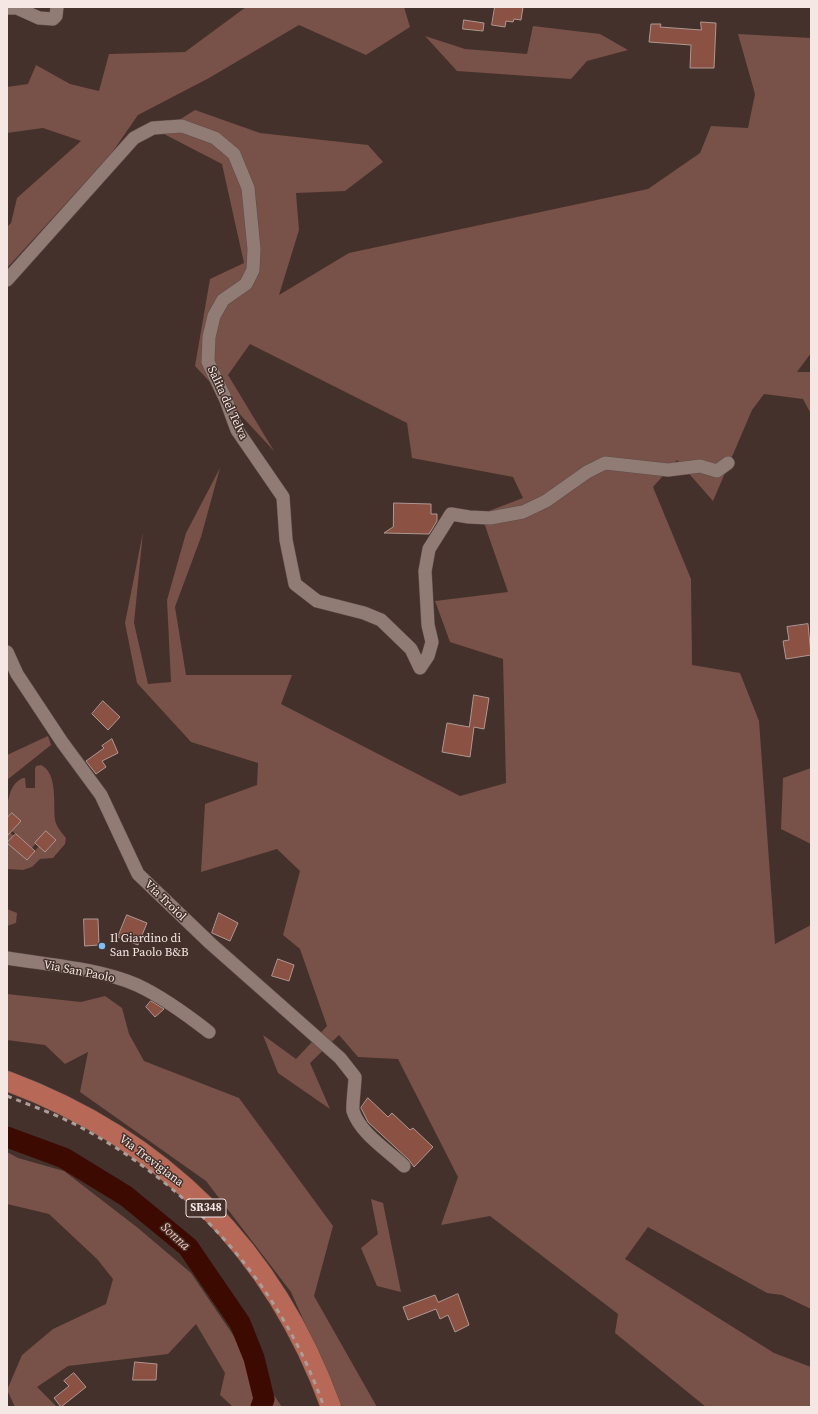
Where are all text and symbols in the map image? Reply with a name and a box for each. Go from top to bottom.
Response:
street label: Salita del Telva [204,364,250,442]
street label: Via Troiol [141,878,189,924]
place label: Il Giardino di San Paolo B&B [110,932,189,960]
marker: Il Giardino di San Paolo B&B [97,941,107,951]
street label: Via San Paolo [42,958,116,986]
street label: Via Trevigiana [116,1132,186,1190]
road number: SR348 [186,1199,226,1217]
water label: Sonna [157,1220,193,1254]

